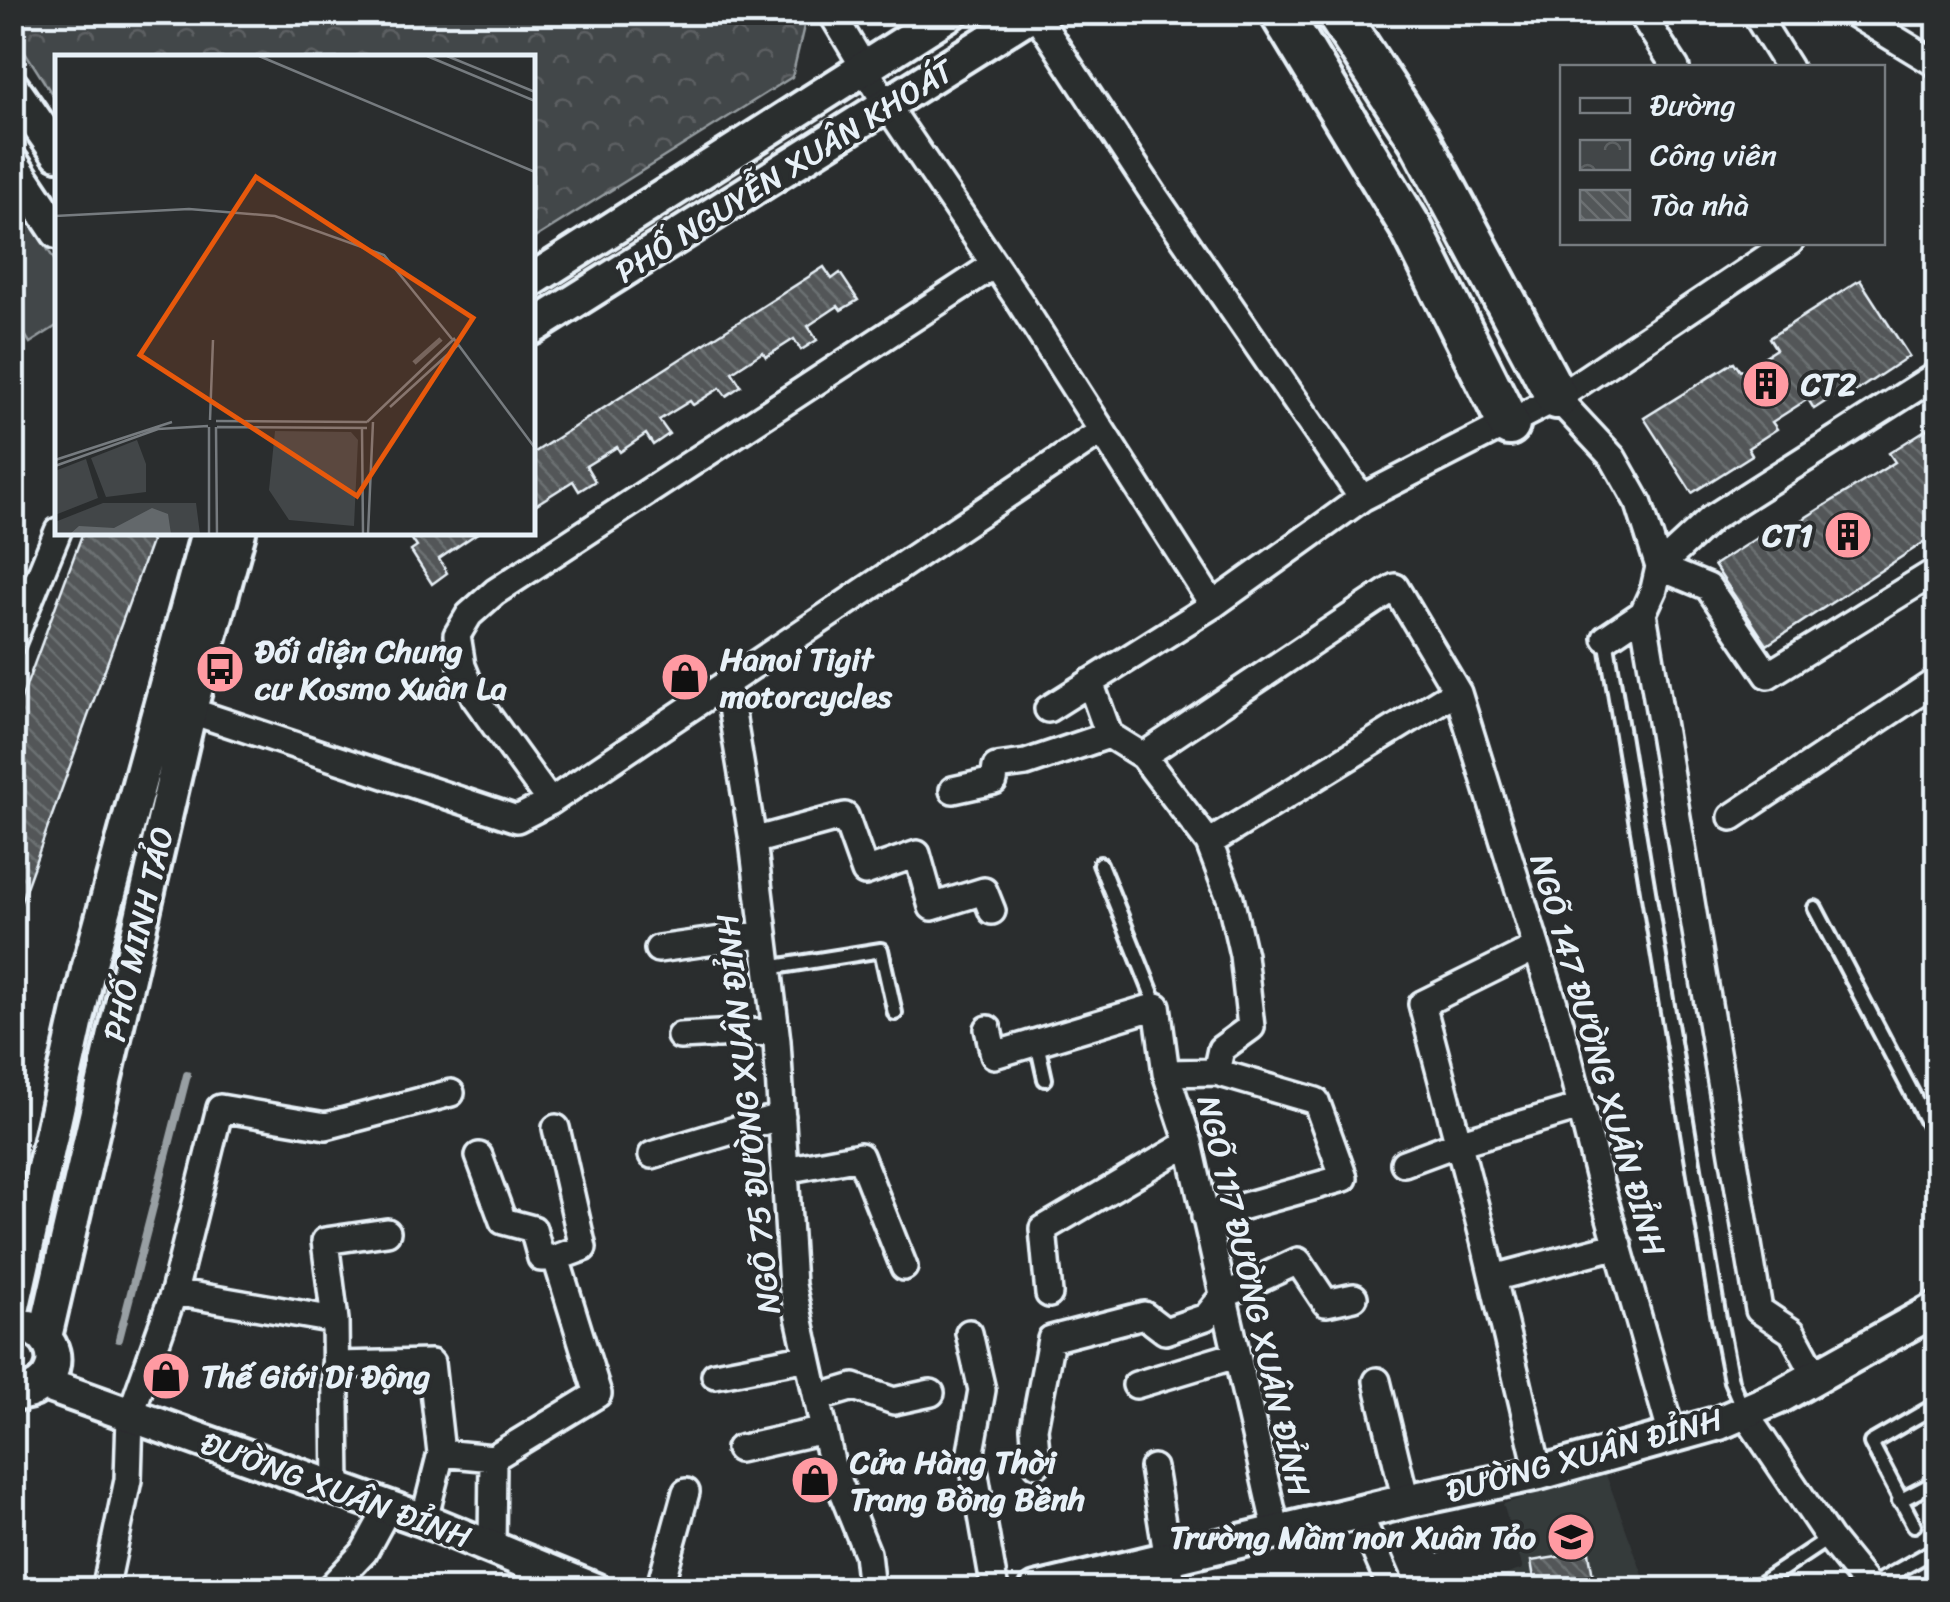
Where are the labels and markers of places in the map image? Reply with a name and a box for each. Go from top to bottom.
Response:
place label: CT2 [1800,356,1857,413]
building icon: CT2 [1740,358,1792,410]
place label: CT1 [1761,507,1813,564]
building icon: CT1 [1822,509,1874,561]
place label: Đối diện Chung cư Kosmo Xuân La [254,623,507,717]
place label: Hanoi Tigit motorcycles [719,631,893,725]
bus stop icon: Đối diện Chung cư Kosmo Xuân La [194,643,246,695]
shop icon: Hanoi Tigit motorcycles [659,651,711,703]
place label: Thế Giới Di Động [201,1348,430,1405]
shop icon: Thế Giới Di Động [140,1350,192,1402]
place label: Cửa Hàng Thời Trang Bồng Bềnh [849,1434,1085,1528]
shop icon: Cửa Hàng Thời Trang Bồng Bềnh [789,1454,841,1506]
place label: Trường Mầm non Xuân Tảo [1170,1509,1537,1566]
school or university icon: Trường Mầm non Xuân Tảo [1545,1511,1597,1563]

